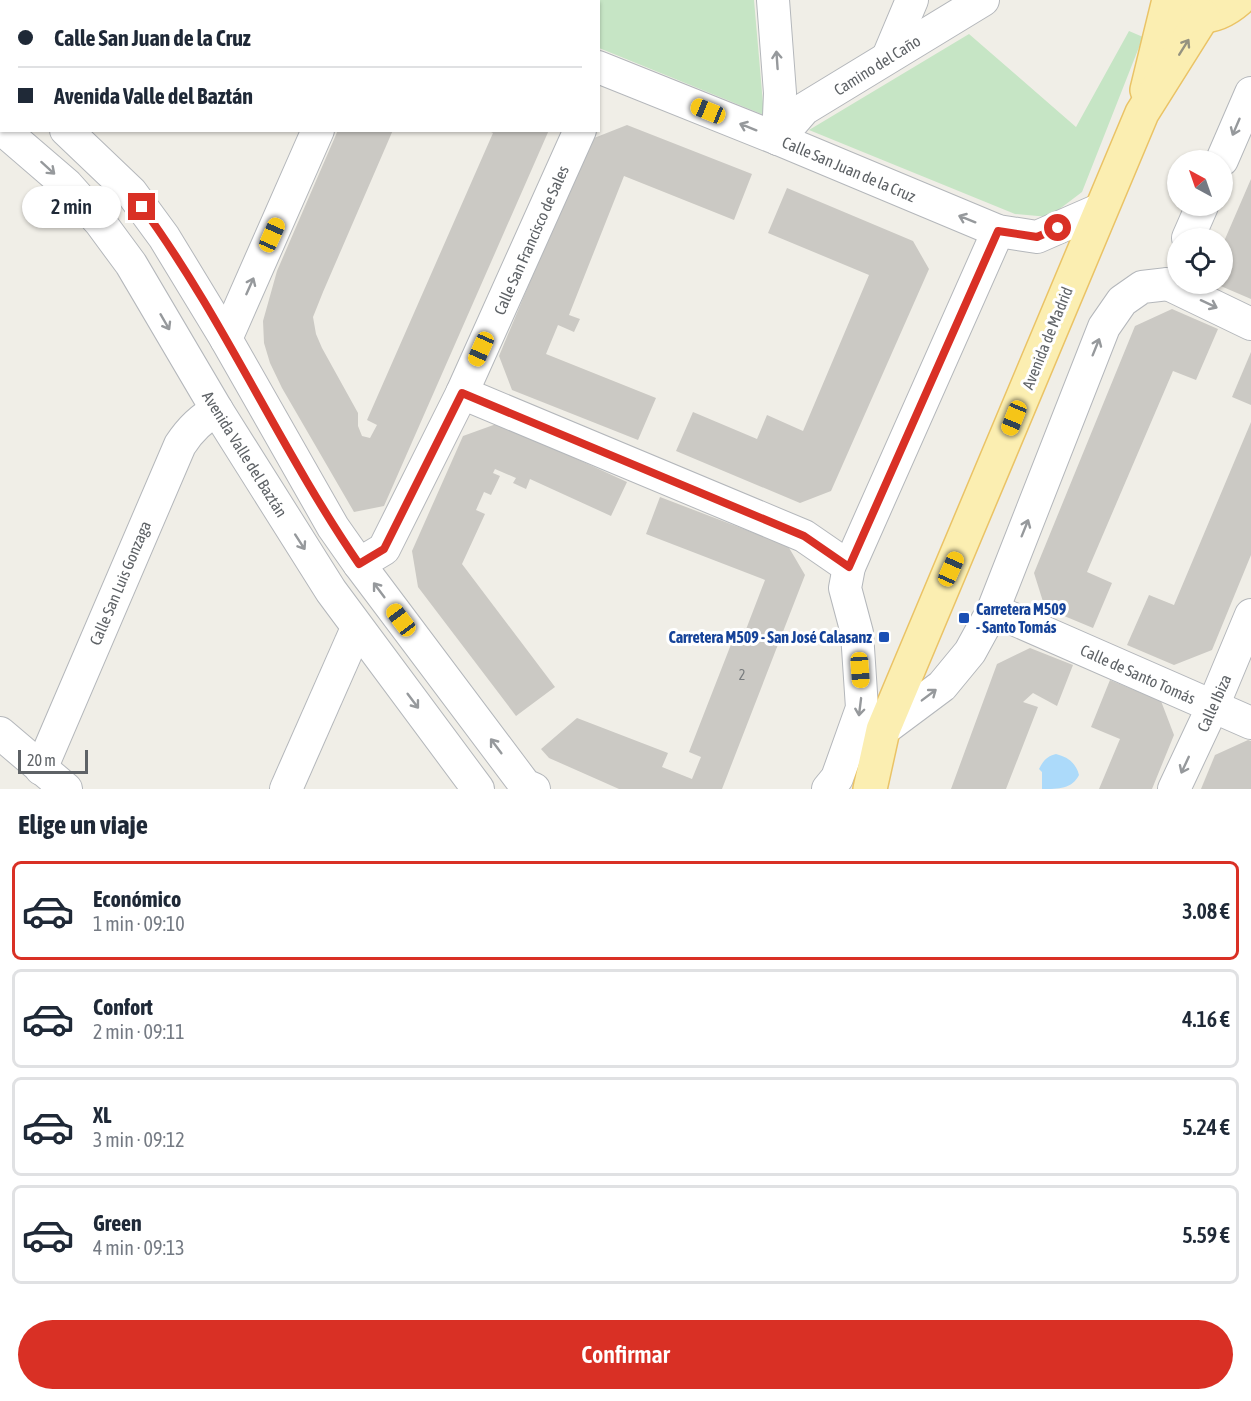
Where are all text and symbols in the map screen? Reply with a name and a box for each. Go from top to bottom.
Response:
text: Calle San Juan de la Cruz [54,25,251,51]
street label: Camino del Caño [830,31,924,99]
one-way arrow [1179,39,1191,56]
one-way arrow [771,50,782,70]
text: Avenida Valle del Baztán [54,83,253,109]
car [688,96,728,126]
one-way arrow [1230,117,1241,135]
one-way arrow [740,121,758,132]
street label: Calle San Juan de la Cruz [780,133,919,205]
north arrow [1167,150,1233,216]
map controls [1167,150,1233,294]
one-way arrow [40,161,55,175]
street label: Calle San Francisco de Sales [490,162,572,317]
callout: 2 min [22,186,121,228]
route end [128,193,155,220]
text: 2 min [51,195,92,218]
one-way arrow [958,212,977,223]
route start [1044,214,1071,241]
car [256,215,288,255]
button: locate [1167,228,1233,294]
one-way arrow [245,277,256,295]
street label: Avenida de Madrid [1018,284,1076,392]
one-way arrow [1200,299,1218,311]
one-way arrow [160,313,172,330]
car [465,329,497,369]
one-way arrow [1091,338,1102,357]
street label: Avenida Valle del Baztán [199,388,291,520]
car [999,398,1029,438]
street label: Calle San Luis Gonzaga [86,518,155,648]
one-way arrow [1020,520,1031,538]
one-way arrow [294,533,306,550]
car [935,549,967,589]
one-way arrow [373,583,385,599]
car [383,600,419,640]
place label: Carretera M509 - Santo Tomás [976,600,1067,636]
marker: Carretera M509 - Santo Tomás [957,611,971,625]
place label: Carretera M509 - San José Calasanz [668,628,872,646]
marker: Carretera M509 - San José Calasanz [877,630,891,644]
street label: Calle de Santo Tomás [1078,641,1198,708]
car [850,651,870,689]
house number: 2 [739,667,745,683]
street label: Calle Ibiza [1193,671,1235,735]
one-way arrow [921,689,937,702]
one-way arrow [406,693,419,709]
one-way arrow [855,696,866,716]
one-way arrow [490,738,503,754]
scale bar [18,747,88,774]
text: 20 m [27,751,56,769]
one-way arrow [1179,756,1191,774]
text: Elige un viaje [18,809,148,840]
icon: car [21,884,75,938]
text: Económico [93,886,181,912]
text: 3.08 € [1182,898,1230,924]
text: 1 min · 09:10 [93,912,185,935]
icon: car [21,992,75,1046]
text: Confort [93,994,153,1020]
text: 4.16 € [1182,1006,1230,1032]
text: 2 min · 09:11 [93,1020,185,1043]
icon: car [21,1100,75,1154]
text: XL [93,1102,111,1128]
text: 5.24 € [1182,1114,1230,1140]
text: 3 min · 09:12 [93,1128,185,1151]
icon: car [21,1208,75,1262]
text: Green [93,1210,142,1236]
text: 5.59 € [1182,1222,1230,1248]
text: 4 min · 09:13 [93,1236,185,1259]
button: Confirmar [18,1320,1233,1389]

